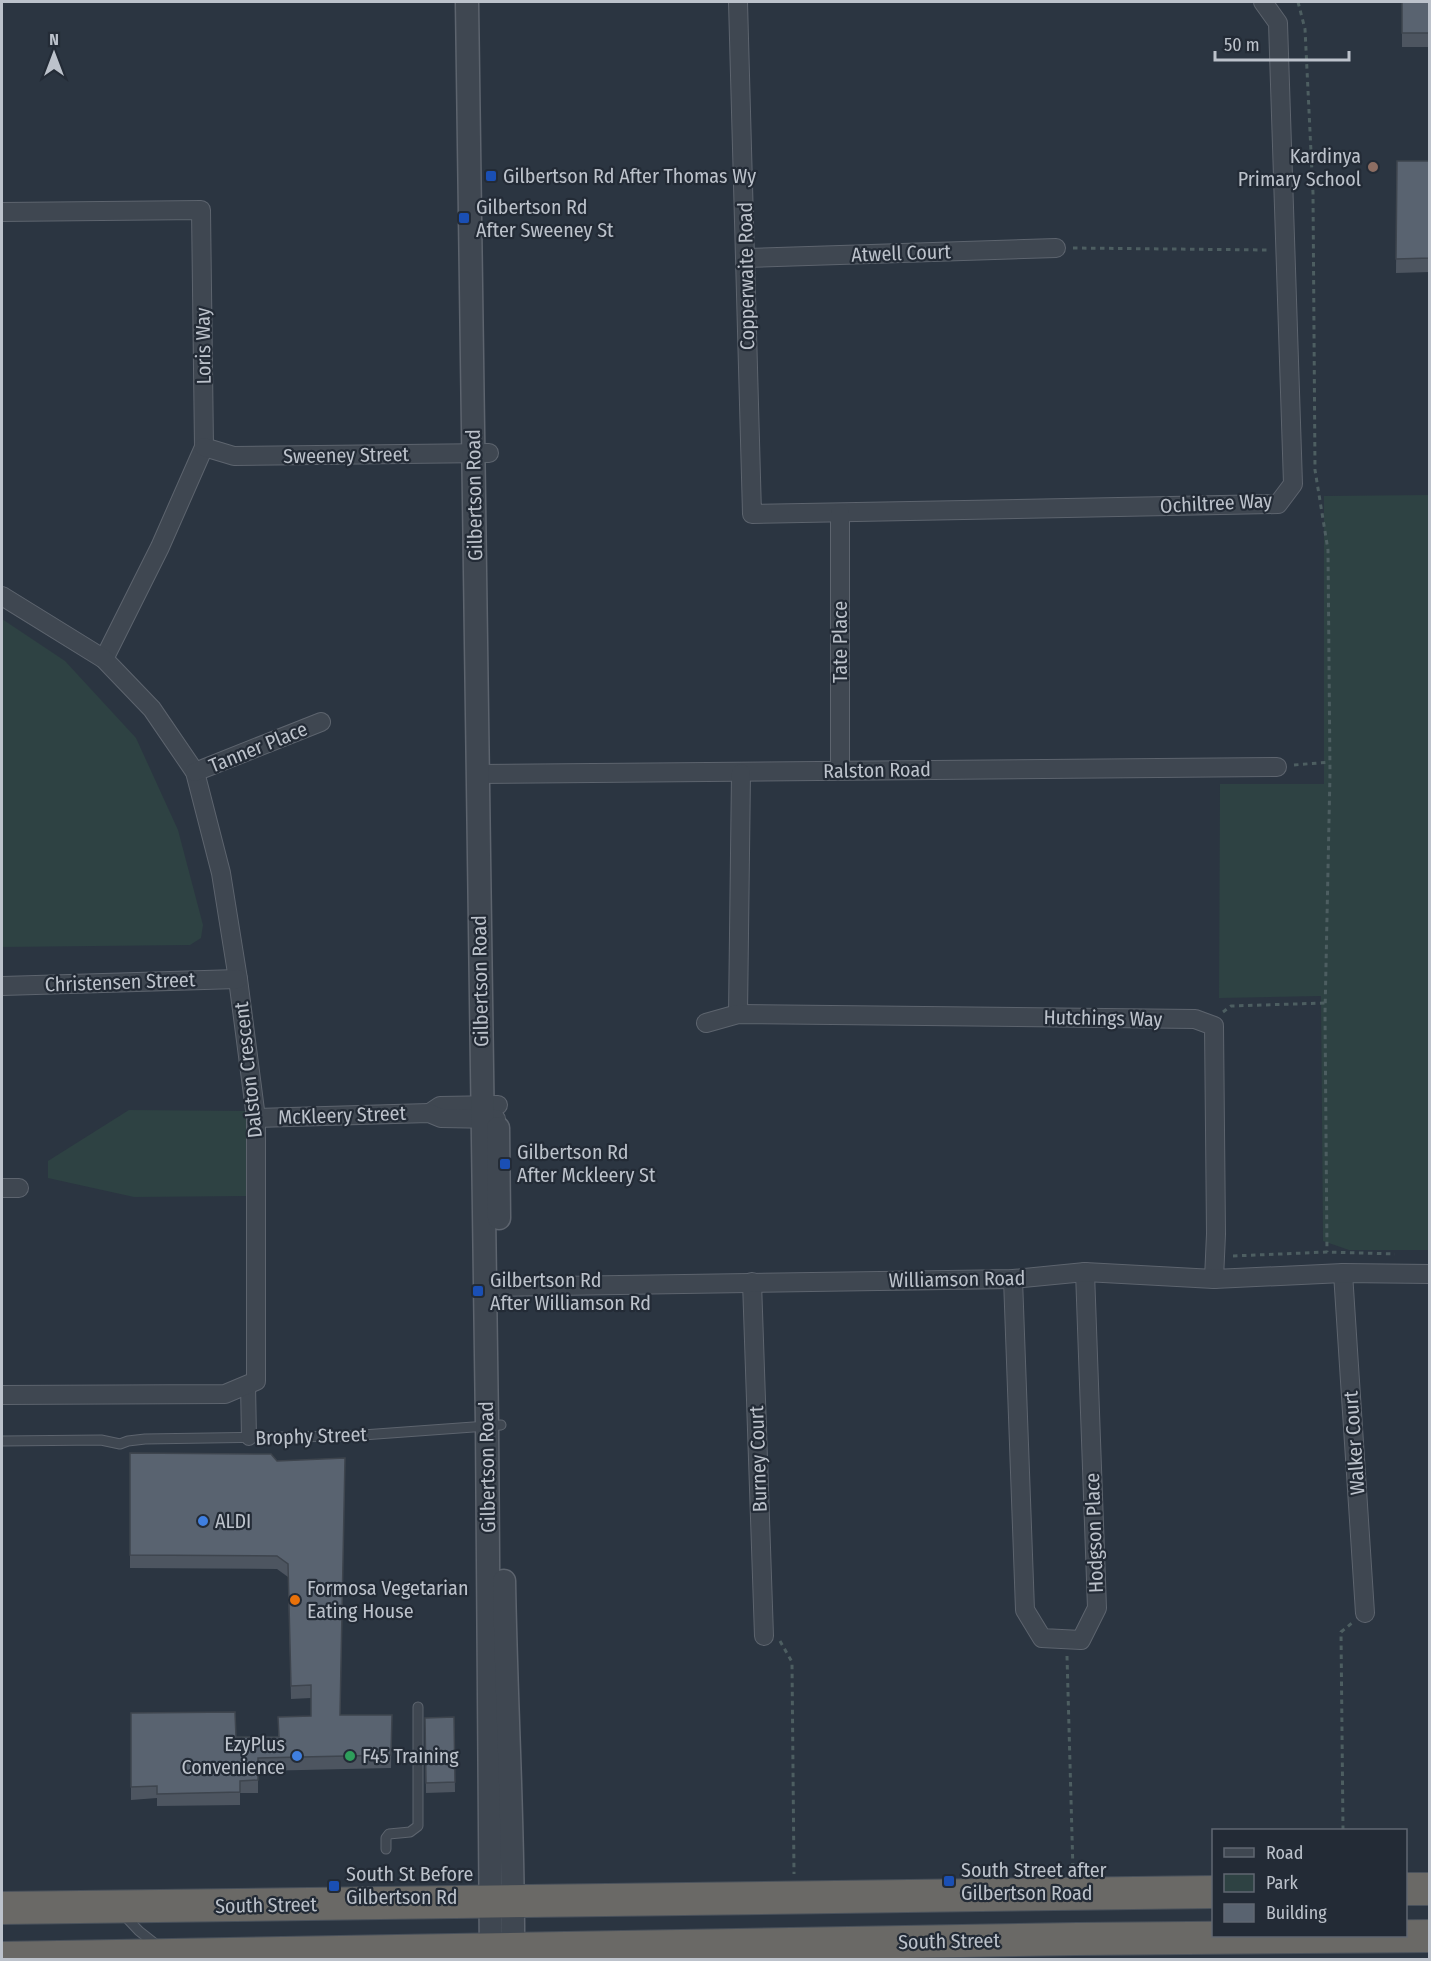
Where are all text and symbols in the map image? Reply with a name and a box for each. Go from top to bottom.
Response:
north arrow [24,24,84,84]
scale bar [1215,24,1348,62]
text: N [49,30,59,49]
text: 50 m [1224,34,1260,56]
place label: Kardinya Primary School [1238,144,1361,191]
marker: Kardinya Primary School [1366,160,1380,174]
place label: Gilbertson Rd After Thomas Wy [503,164,756,188]
marker: Gilbertson Rd After Thomas Wy [484,169,498,183]
place label: Gilbertson Rd After Sweeney St [476,195,614,242]
street label: Copperwaite Road [733,202,759,350]
marker: Gilbertson Rd After Sweeney St [457,211,471,225]
street label: Atwell Court [851,239,952,267]
street label: Loris Way [190,307,216,385]
street label: Gilbertson Road [461,429,487,561]
street label: Sweeney Street [283,442,410,468]
street label: Ochiltree Way [1159,488,1273,518]
street label: Tate Place [828,601,852,683]
street label: Tanner Place [205,716,311,778]
street label: Ralston Road [823,757,931,783]
street label: Gilbertson Road [467,915,493,1047]
street label: Christensen Street [44,967,196,997]
street label: Dalston Crescent [229,1000,267,1139]
street label: Hutchings Way [1043,1005,1163,1031]
street label: McKleery Street [278,1101,407,1129]
place label: Gilbertson Rd After Mckleery St [517,1140,656,1187]
marker: Gilbertson Rd After Mckleery St [498,1157,512,1171]
street label: Williamson Road [889,1266,1025,1292]
place label: Gilbertson Rd After Williamson Rd [490,1268,651,1315]
marker: Gilbertson Rd After Williamson Rd [471,1284,485,1298]
street label: Walker Court [1338,1390,1370,1496]
street label: Gilbertson Road [474,1401,500,1533]
street label: Burney Court [744,1405,772,1513]
street label: Brophy Street [255,1422,368,1450]
street label: Hodgson Place [1080,1473,1108,1593]
place label: ALDI [215,1509,251,1533]
marker: ALDI [196,1514,210,1528]
place label: Formosa Vegetarian Eating House [307,1576,468,1623]
marker: Formosa Vegetarian Eating House [288,1593,302,1607]
place label: EzyPlus Convenience [182,1732,285,1779]
place label: F45 Training [362,1744,459,1768]
marker: EzyPlus Convenience [290,1749,304,1763]
marker: F45 Training [343,1749,357,1763]
legend [1212,1829,1407,1937]
text: Road [1266,1842,1303,1864]
place label: South Street after Gilbertson Road [961,1858,1107,1905]
place label: South St Before Gilbertson Rd [346,1862,473,1909]
text: Park [1266,1872,1299,1894]
marker: South Street after Gilbertson Road [942,1874,956,1888]
marker: South St Before Gilbertson Rd [327,1879,341,1893]
street label: South Street [215,1892,318,1918]
text: Building [1266,1902,1327,1924]
street label: South Street [898,1928,1001,1954]

